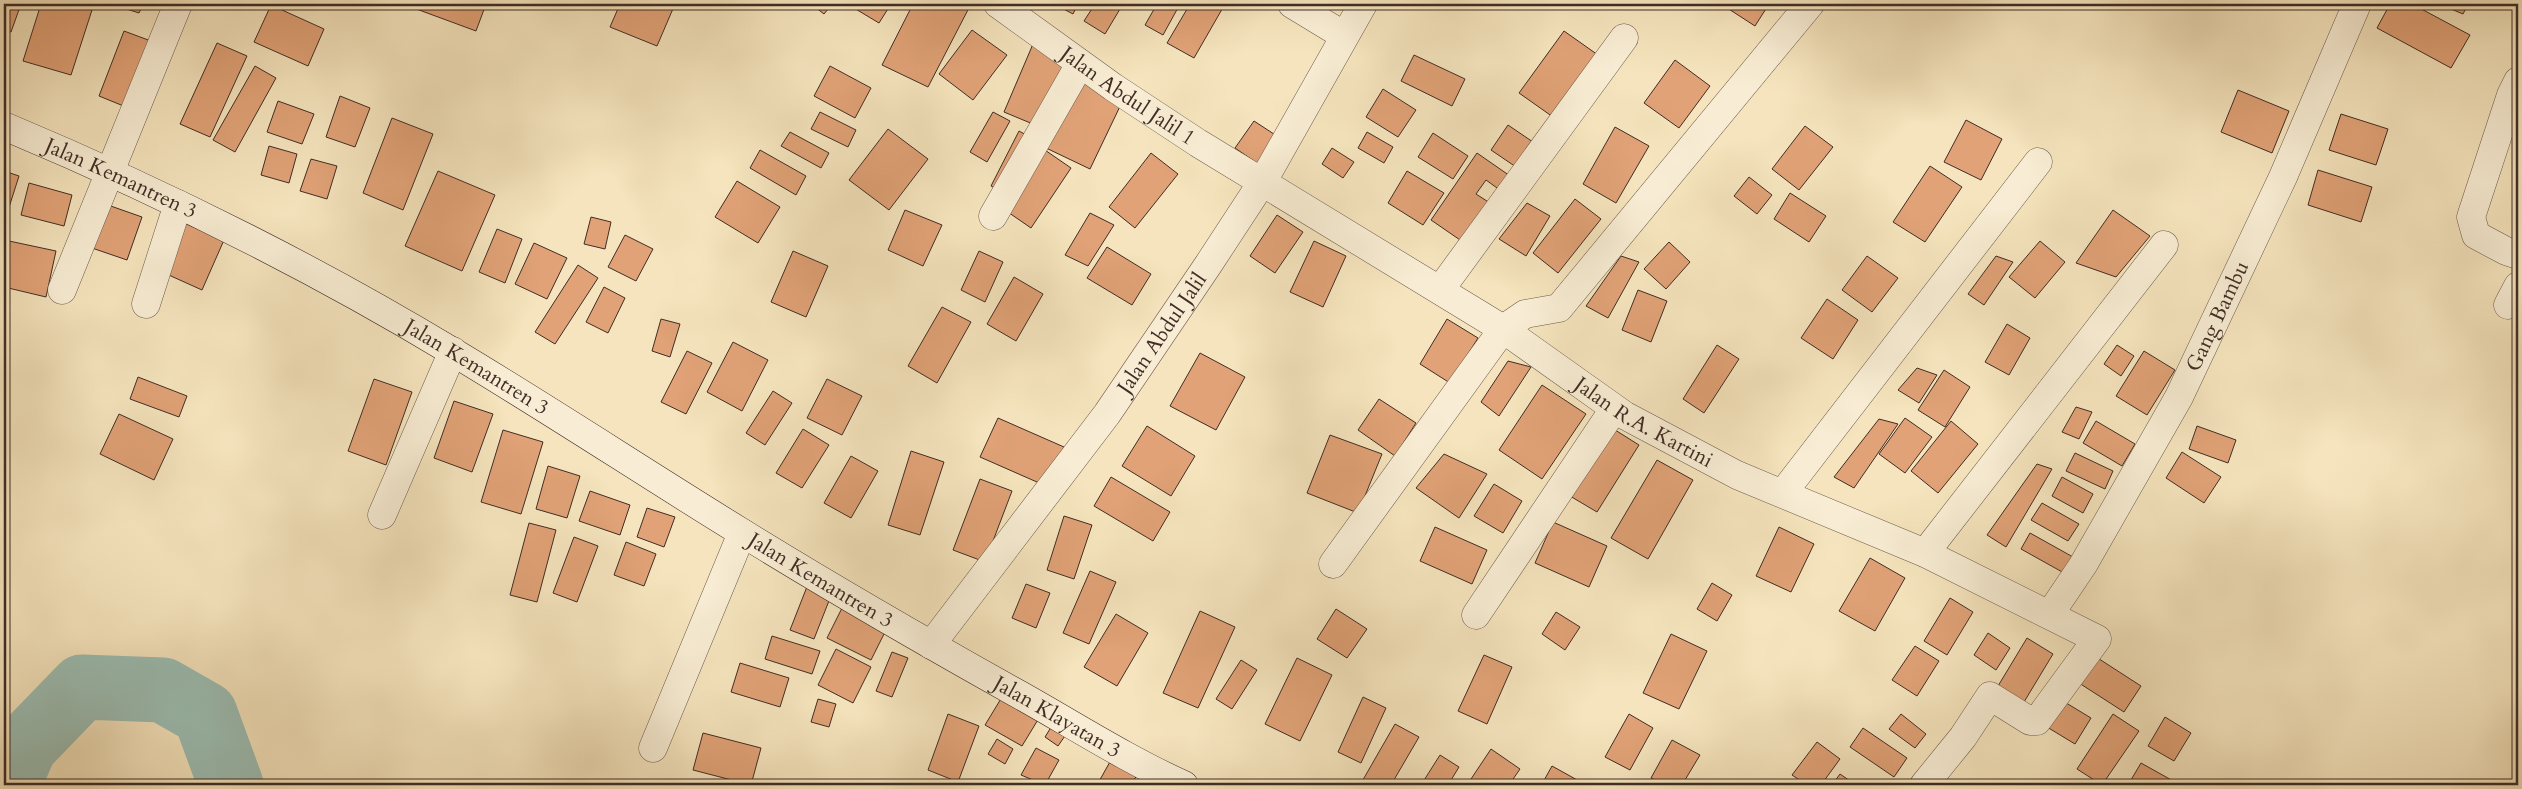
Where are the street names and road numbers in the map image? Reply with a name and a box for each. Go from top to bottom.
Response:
street label: Jalan Abdul Jalil 1 [1052,38,1201,152]
street label: Jalan Kemantren 3 [38,129,202,226]
street label: Gang Bambu [2179,256,2256,376]
street label: Jalan Abdul Jalil [1109,267,1213,402]
street label: Jalan Kemantren 3 [396,310,554,422]
street label: Jalan R.A. Kartini [1566,368,1718,474]
street label: Jalan Kemantren 3 [740,524,899,635]
street label: Jalan Klayatan 3 [986,667,1126,765]

